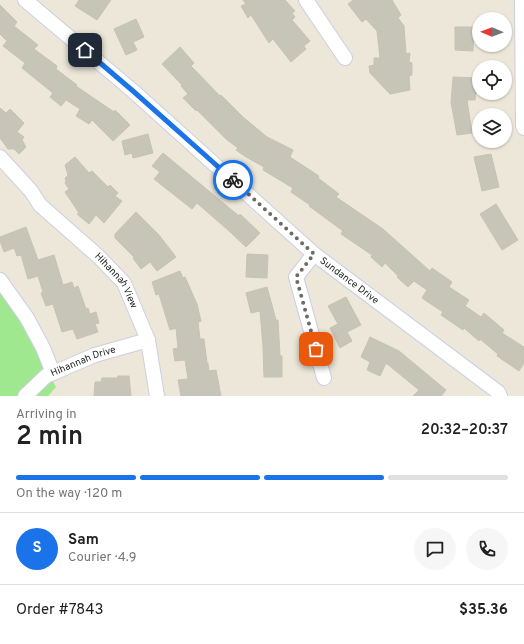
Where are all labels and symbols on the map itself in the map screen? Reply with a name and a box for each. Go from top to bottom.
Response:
north arrow [472,12,512,52]
pin [68,33,102,67]
courier [213,160,253,200]
street label: Hihannah View [92,250,140,310]
street label: Sundance Drive [317,254,382,307]
pin [299,332,333,366]
street label: Hihannah Drive [48,343,117,380]

